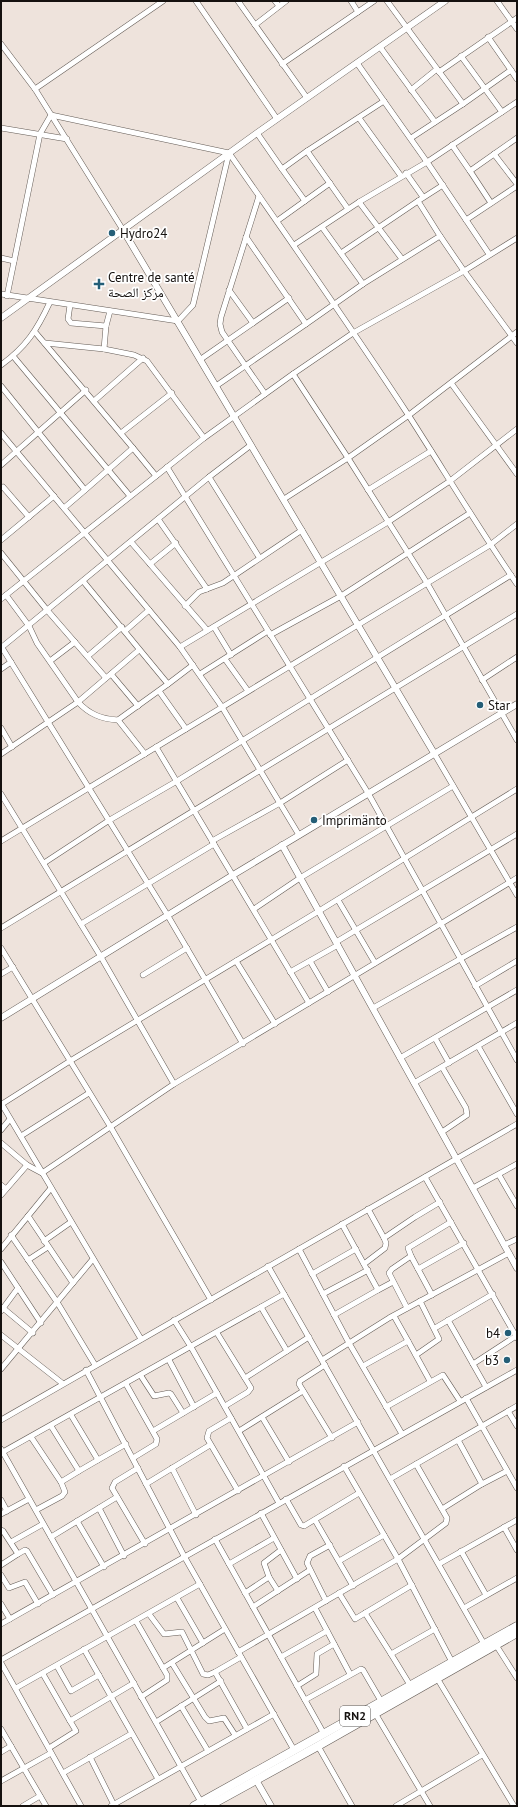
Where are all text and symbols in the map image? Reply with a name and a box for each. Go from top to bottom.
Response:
place label: Hydro24 [120,225,167,242]
marker: Hydro24 [107,228,117,238]
place label: Centre de santé مركز الصحة [108,269,195,301]
marker: Centre de santé مركز الصحة [93,278,105,290]
place label: Star [488,697,511,714]
marker: Star [475,700,485,710]
place label: Imprimänto [322,812,387,829]
marker: Imprimänto [309,815,319,825]
place label: b4 [486,1325,500,1342]
marker: b4 [503,1328,513,1338]
place label: b3 [485,1352,499,1369]
marker: b3 [502,1355,512,1365]
road number: RN2 [340,1706,370,1726]

